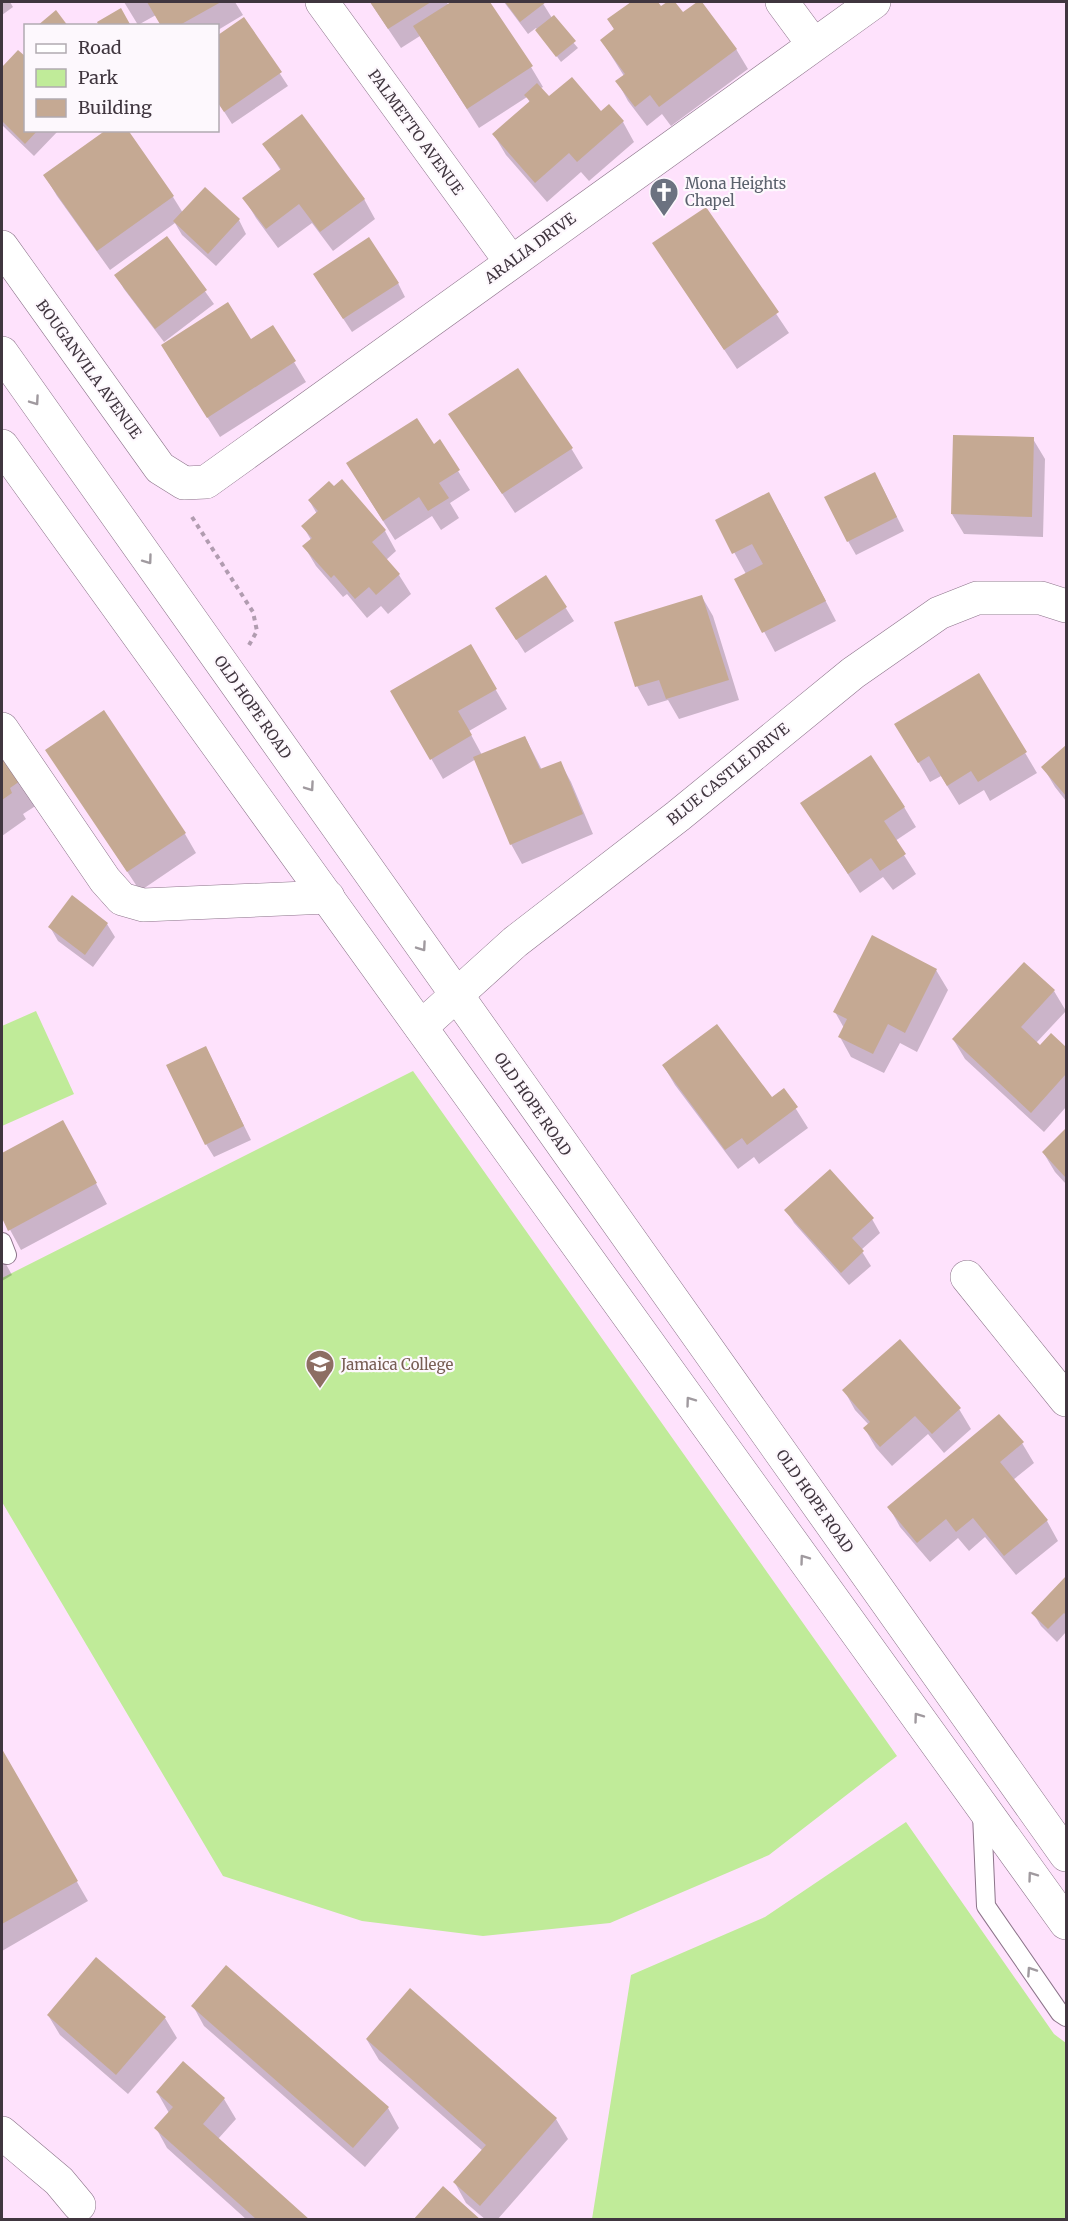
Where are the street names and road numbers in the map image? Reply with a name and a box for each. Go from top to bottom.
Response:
street label: PALMETTO AVENUE [364,66,468,199]
street label: ARALIA DRIVE [480,208,580,288]
street label: BOUGANVILA AVENUE [32,296,146,443]
street label: OLD HOPE ROAD [210,652,296,762]
street label: BLUE CASTLE DRIVE [663,719,793,829]
street label: OLD HOPE ROAD [490,1049,576,1159]
street label: OLD HOPE ROAD [772,1446,858,1556]

